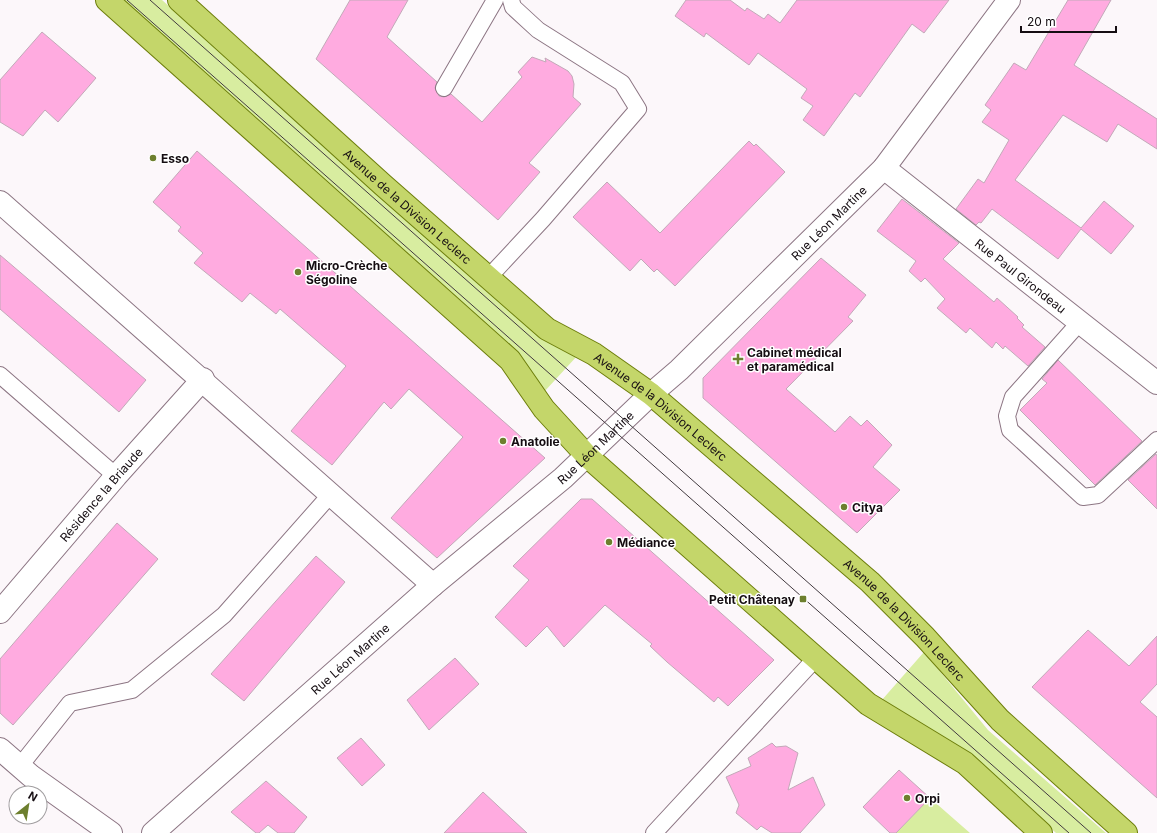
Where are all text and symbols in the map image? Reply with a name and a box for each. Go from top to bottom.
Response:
scale bar [1021,8,1116,34]
text: 20 m [1027,14,1056,29]
street label: Avenue de la Division Leclerc [341,146,475,267]
place label: Esso [161,151,189,166]
marker: Esso [148,153,158,163]
street label: Rue Léon Martine [788,182,869,263]
street label: Rue Paul Girondeau [972,235,1069,316]
place label: Micro-Crèche Ségoline [306,258,387,287]
marker: Micro-Crèche Ségoline [293,267,303,277]
place label: Cabinet médical et paramédical [747,345,842,374]
street label: Avenue de la Division Leclerc [591,349,731,464]
marker: Cabinet médical et paramédical [732,353,744,365]
street label: Rue Léon Martine [554,407,637,487]
place label: Anatolie [511,434,560,449]
marker: Anatolie [498,436,508,446]
street label: Résidence la Briaude [56,444,146,544]
place label: Citya [852,500,883,515]
marker: Citya [839,502,849,512]
place label: Médiance [617,535,675,550]
marker: Médiance [604,537,614,547]
street label: Avenue de la Division Leclerc [841,555,968,684]
place label: Petit Châtenay [709,592,796,607]
marker: Petit Châtenay [798,594,808,604]
street label: Rue Léon Martine [307,620,392,697]
north arrow [8,785,48,825]
text: N [26,788,40,804]
place label: Orpi [915,791,940,806]
marker: Orpi [902,793,912,803]

